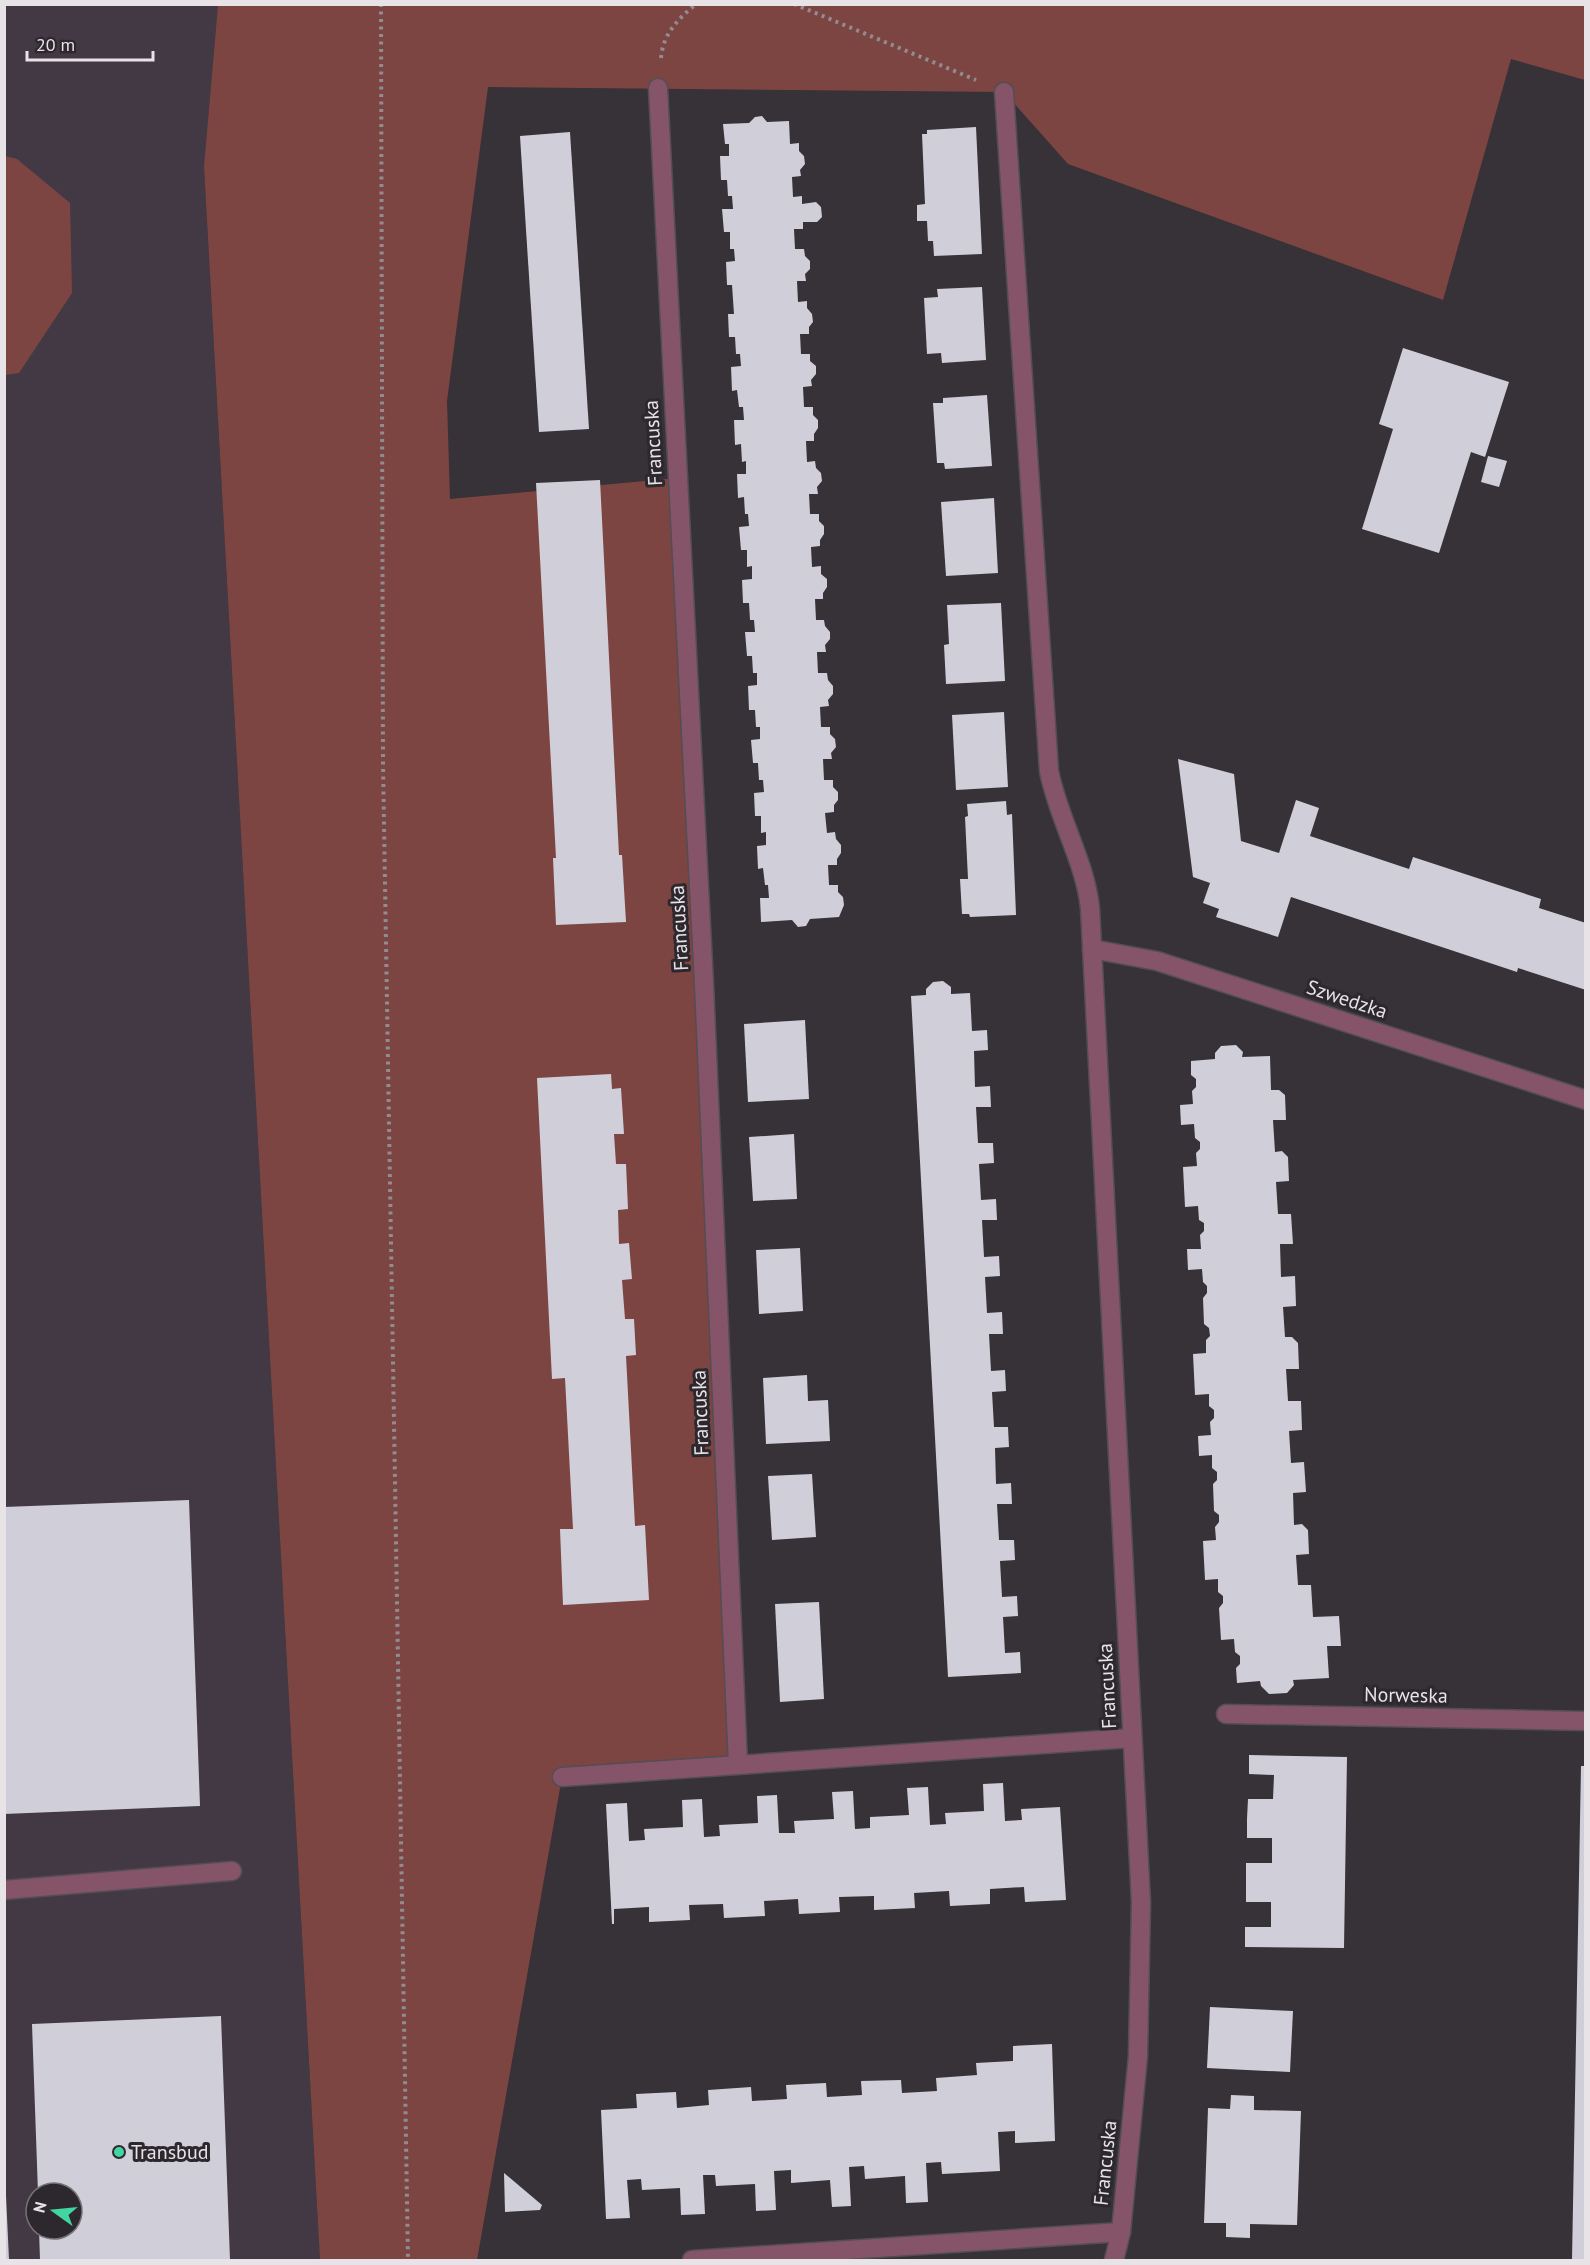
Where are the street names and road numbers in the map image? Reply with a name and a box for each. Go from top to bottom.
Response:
street label: Francuska [638,400,668,486]
street label: Francuska [664,885,694,971]
street label: Szwedzka [1303,974,1391,1024]
street label: Francuska [686,1370,714,1456]
street label: Francuska [1092,1643,1122,1729]
street label: Norweska [1364,1681,1448,1709]
street label: Francuska [1088,2119,1122,2207]

